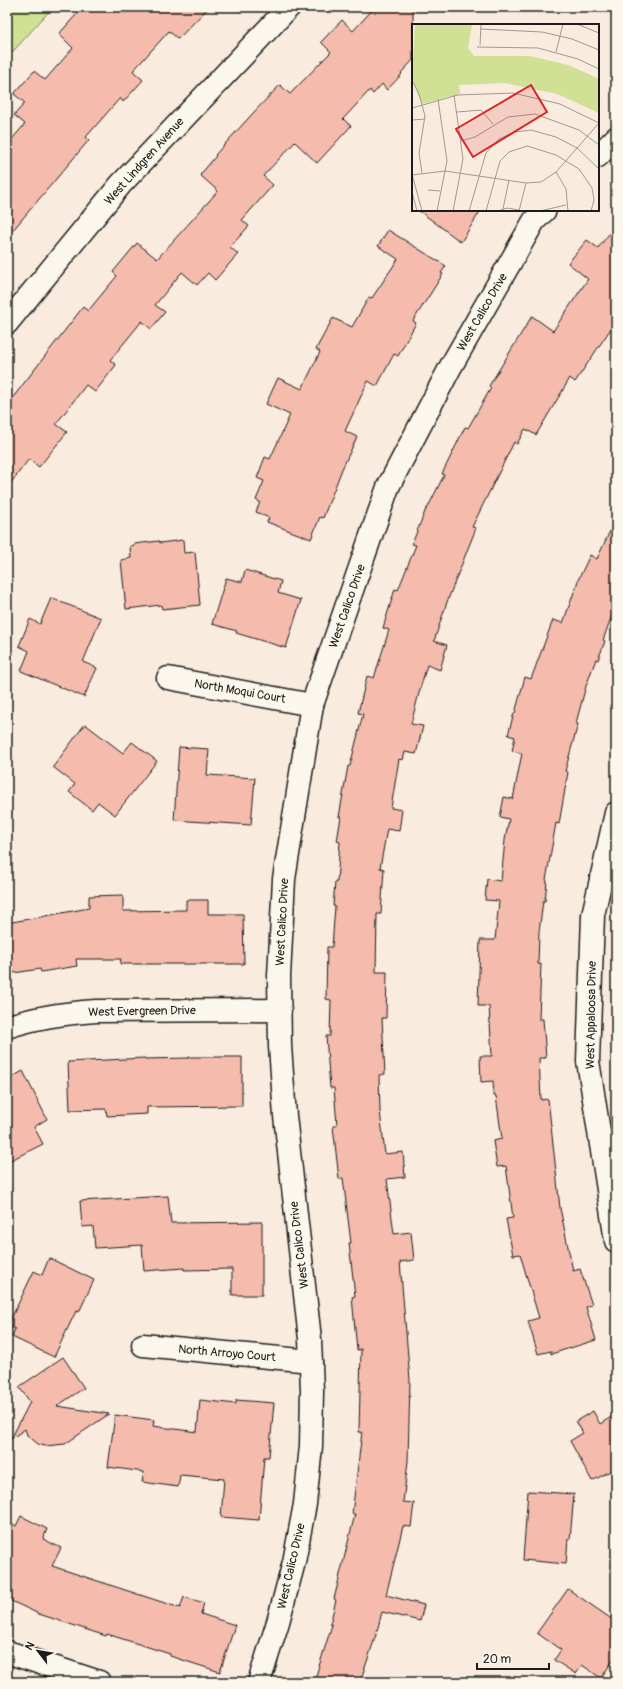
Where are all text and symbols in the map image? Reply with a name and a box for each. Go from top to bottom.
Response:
inset map [412,24,599,211]
street label: West Lindgren Avenue [101,114,188,208]
street label: West Calico Drive [454,270,511,354]
street label: West Calico Drive [326,562,369,650]
street label: North Moqui Court [193,676,287,707]
street label: West Calico Drive [273,878,292,966]
street label: West Appaloosa Drive [583,961,600,1069]
street label: West Evergreen Drive [88,1003,196,1020]
street label: West Calico Drive [287,1200,312,1289]
street label: North Arroyo Court [178,1342,276,1365]
street label: West Calico Drive [274,1522,309,1611]
north arrow [18,1631,58,1671]
text: N [22,1639,38,1653]
scale bar [477,1645,549,1671]
text: 20 m [483,1652,512,1667]

